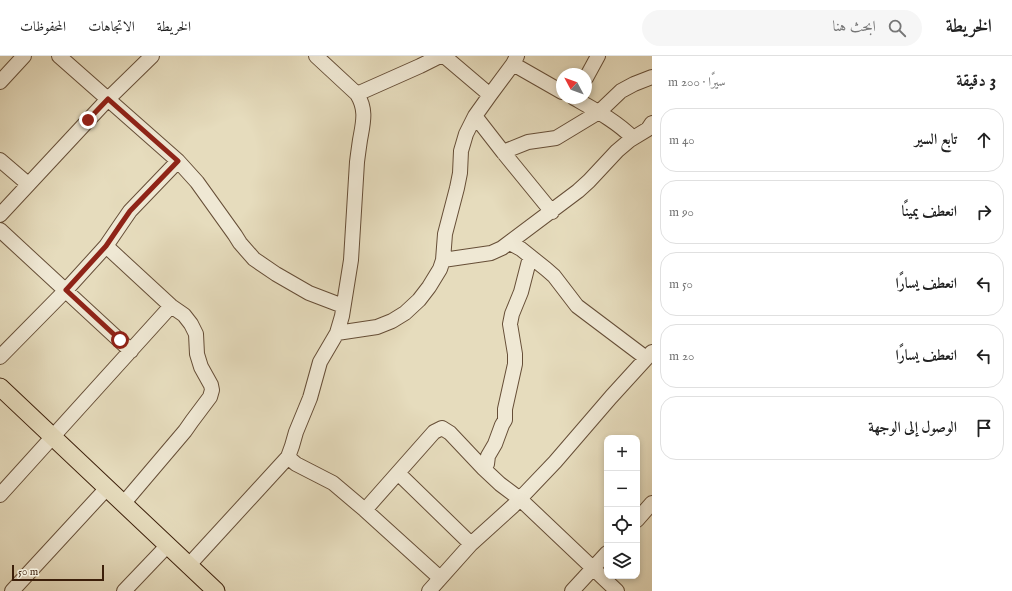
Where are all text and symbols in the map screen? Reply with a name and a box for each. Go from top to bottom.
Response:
search box [642,10,922,46]
text: الخريطة [946,15,992,39]
text: ابحث هنا [832,17,876,36]
icon: search [886,17,908,39]
text: المحفوظات [20,18,66,36]
text: الاتجاهات [88,18,135,36]
text: الخريطة [157,18,191,36]
north arrow [556,68,592,104]
text: 3 دقيقة [956,71,996,92]
text: سيرًا · 200 m [668,74,726,91]
route end [79,111,97,129]
icon: ahead [973,129,995,151]
text: تابع السير [915,130,957,149]
text: 40 m [669,132,695,149]
icon: right [973,201,995,223]
text: انعطف يمينًا [901,202,957,221]
text: 90 m [669,204,694,221]
icon: left [973,273,995,295]
text: انعطف يسارًا [895,274,957,293]
text: 50 m [669,276,693,293]
route start [111,331,129,349]
icon: left [973,345,995,367]
text: انعطف يسارًا [895,346,957,365]
text: 20 m [669,348,694,365]
icon: arrive [973,417,995,439]
text: الوصول إلى الوجهة [868,418,957,437]
map controls [604,435,640,579]
button: + [604,435,640,471]
button: − [604,471,640,507]
button: locate [604,507,640,543]
button: layers [604,543,640,579]
scale bar [12,563,104,582]
text: 50 m [18,565,38,579]

